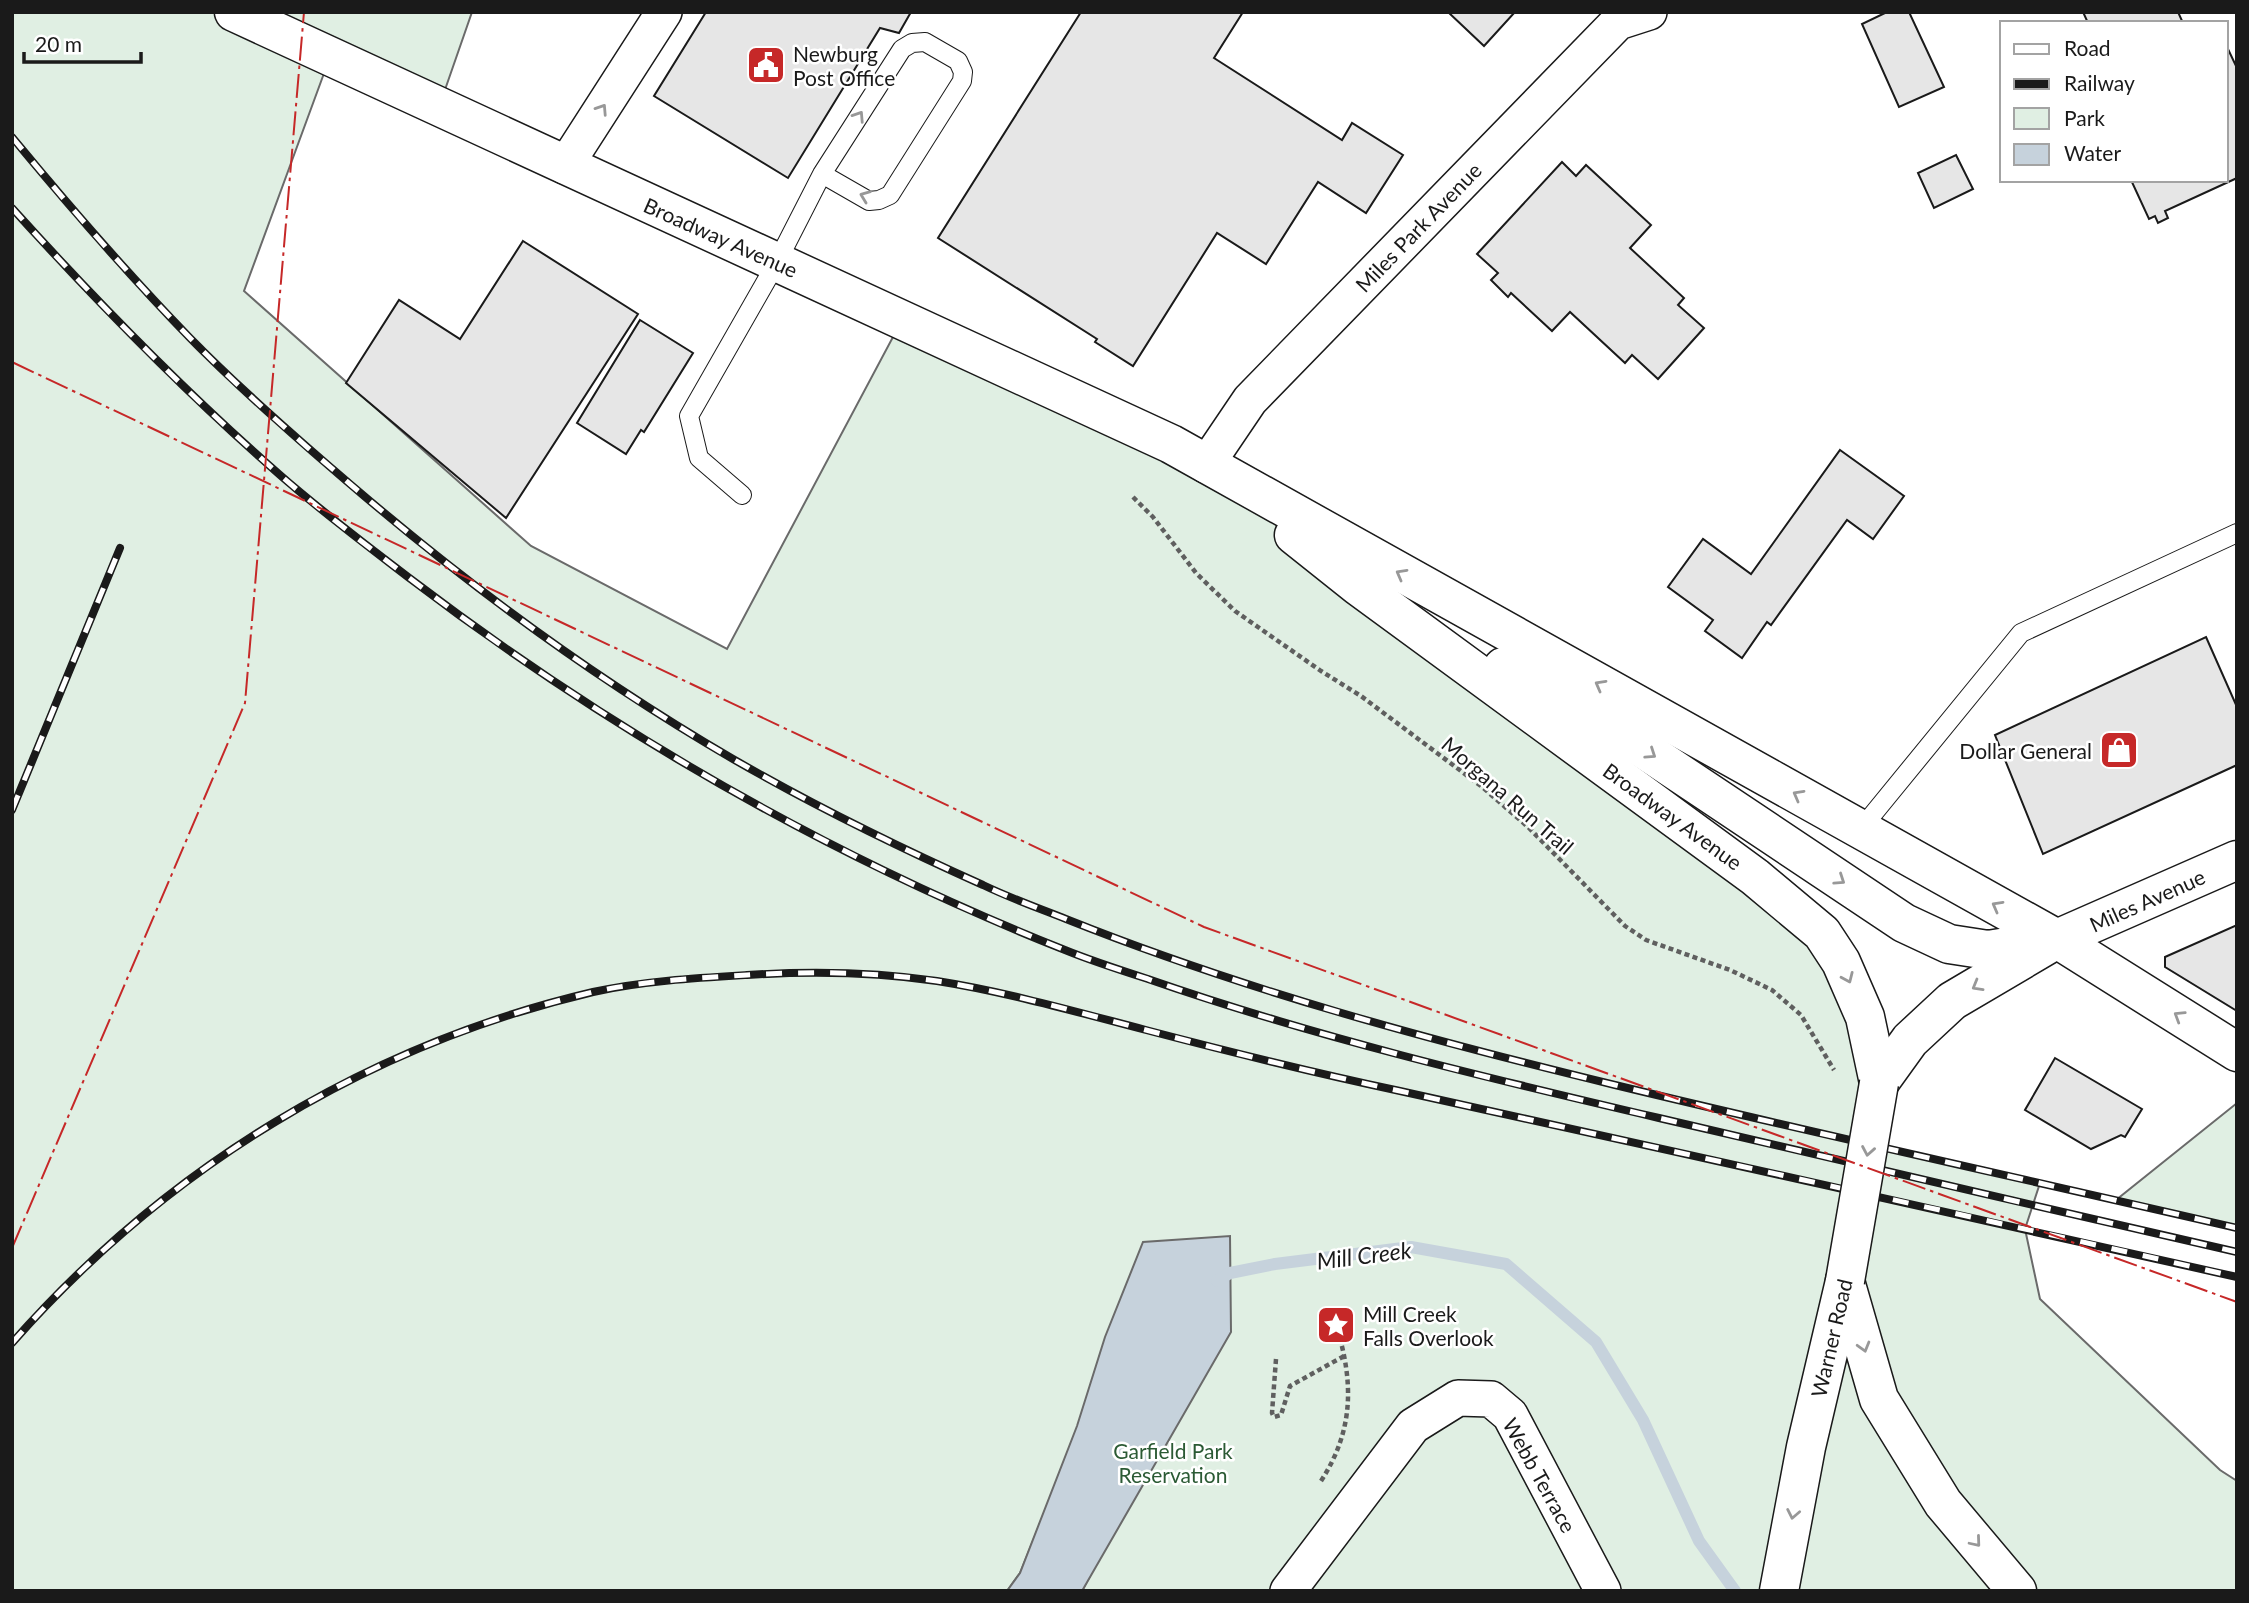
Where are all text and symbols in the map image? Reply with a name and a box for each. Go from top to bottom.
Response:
scale bar [24,21,142,65]
legend [2000,21,2228,182]
text: 20 m [35,31,82,56]
text: Road [2064,35,2111,60]
place label: Newburg Post Office [793,41,895,90]
public building icon: Newburg Post Office [745,44,787,86]
text: Railway [2064,70,2135,95]
one-way arrow [594,103,607,116]
text: Park [2064,105,2105,130]
one-way arrow [851,111,863,124]
text: Water [2064,140,2121,165]
street label: Miles Park Avenue [1350,157,1486,297]
one-way arrow [860,191,872,205]
street label: Broadway Avenue [640,192,802,282]
one-way arrow [1396,569,1408,582]
one-way arrow [1594,680,1607,693]
shop icon: Dollar General [2098,729,2140,771]
street label: Morgana Run Trail [1437,731,1579,859]
place label: Dollar General [1959,738,2092,763]
one-way arrow [1643,746,1656,759]
street label: Broadway Avenue [1599,757,1747,875]
one-way arrow [1793,790,1806,803]
street label: Miles Avenue [2085,863,2209,937]
one-way arrow [1832,872,1845,884]
one-way arrow [1992,901,2004,914]
one-way arrow [1840,970,1854,983]
one-way arrow [1971,978,1984,991]
one-way arrow [2173,1011,2186,1024]
one-way arrow [1861,1145,1876,1157]
water label: Mill Creek [1315,1235,1414,1275]
street label: Warner Road [1805,1276,1857,1400]
place label: Mill Creek Falls Overlook [1363,1301,1494,1350]
place icon: Mill Creek Falls Overlook [1315,1304,1357,1346]
one-way arrow [1856,1341,1871,1353]
street label: Webb Terrace [1498,1413,1582,1537]
park label: Garfield Park Reservation [1113,1438,1233,1487]
one-way arrow [1786,1508,1801,1520]
one-way arrow [1968,1534,1980,1547]

